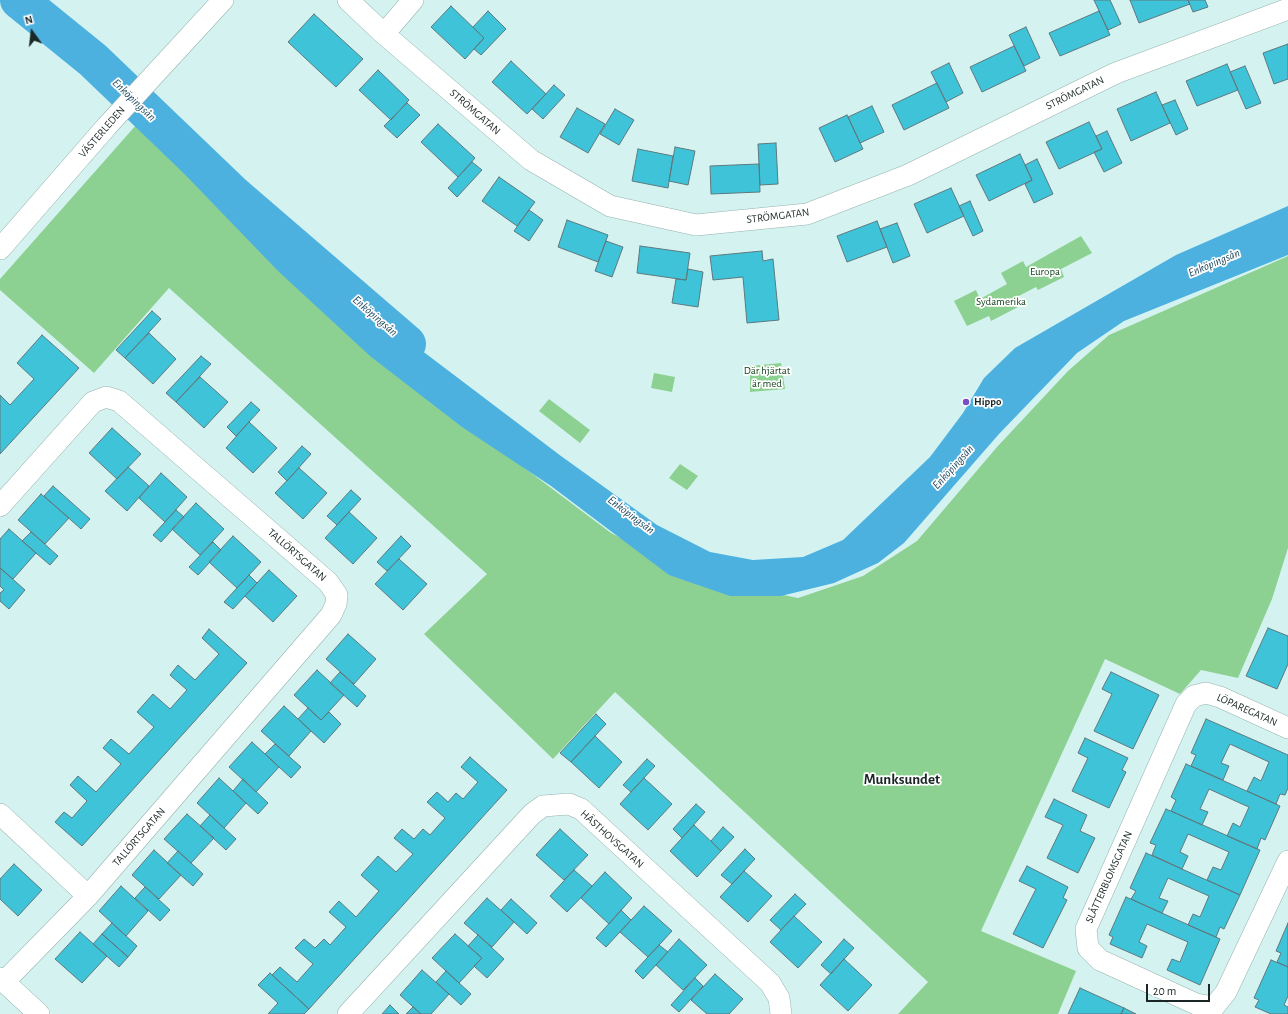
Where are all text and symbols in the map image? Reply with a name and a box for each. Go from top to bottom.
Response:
north arrow [12,12,52,52]
text: N [24,14,34,26]
street label: STRÖMGATAN [1044,73,1106,113]
water label: Enköpingsån [109,76,159,124]
street label: STRÖMGATAN [447,86,503,138]
street label: VÄSTERLEDEN [76,104,128,160]
street label: STRÖMGATAN [746,206,810,226]
water label: Enköpingsån [1186,246,1242,280]
park label: Europa [1030,265,1060,279]
water label: Enköpingsån [350,293,400,339]
park label: Sydamerika [976,295,1026,309]
park label: Där hjärtat är med [744,364,790,390]
place label: Hippo [974,395,1001,409]
marker: Hippo [961,397,971,407]
water label: Enköpingsån [929,442,977,492]
water label: Enköpingsån [605,493,657,537]
street label: TALLÖRTSGATAN [265,526,329,584]
street label: LÖPAREGATAN [1215,691,1279,729]
district label: Munksundet [864,770,940,788]
street label: TALLÖRTSGATAN [110,805,168,869]
street label: HÄSTHOVSGATAN [578,807,646,871]
street label: SLÅTTERBLOMSGATAN [1083,829,1135,925]
scale bar [1148,976,1212,1002]
text: 20 m [1153,985,1176,997]

